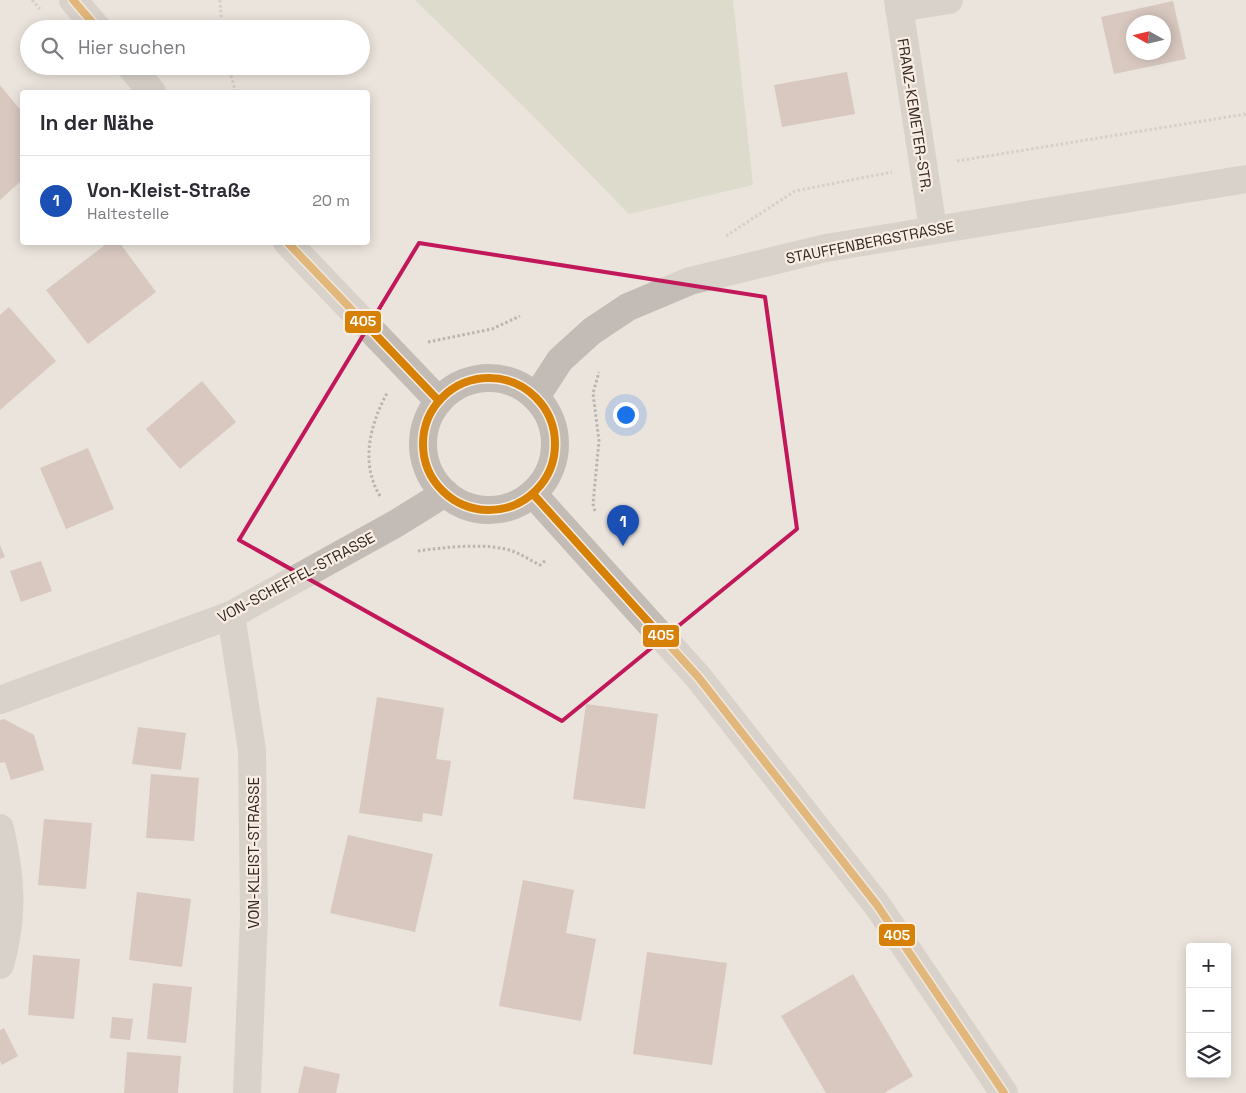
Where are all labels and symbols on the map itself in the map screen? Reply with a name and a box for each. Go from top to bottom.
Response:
north arrow [1126,15,1171,60]
street label: FRANZ-KEMETER-STR. [893,37,937,193]
street label: STAUFFENBERGSTRASSE [784,216,956,268]
line badge: 405 [344,310,382,334]
text: 405 [350,312,376,330]
your location [613,402,639,428]
pin: 1 [607,505,639,546]
street label: VON-SCHEFFEL-STRASSE [214,527,378,627]
line badge: 405 [642,624,680,648]
text: 405 [648,626,674,644]
street label: VON-KLEIST-STRASSE [244,777,263,929]
line badge: 405 [878,923,916,947]
text: 405 [884,926,910,944]

